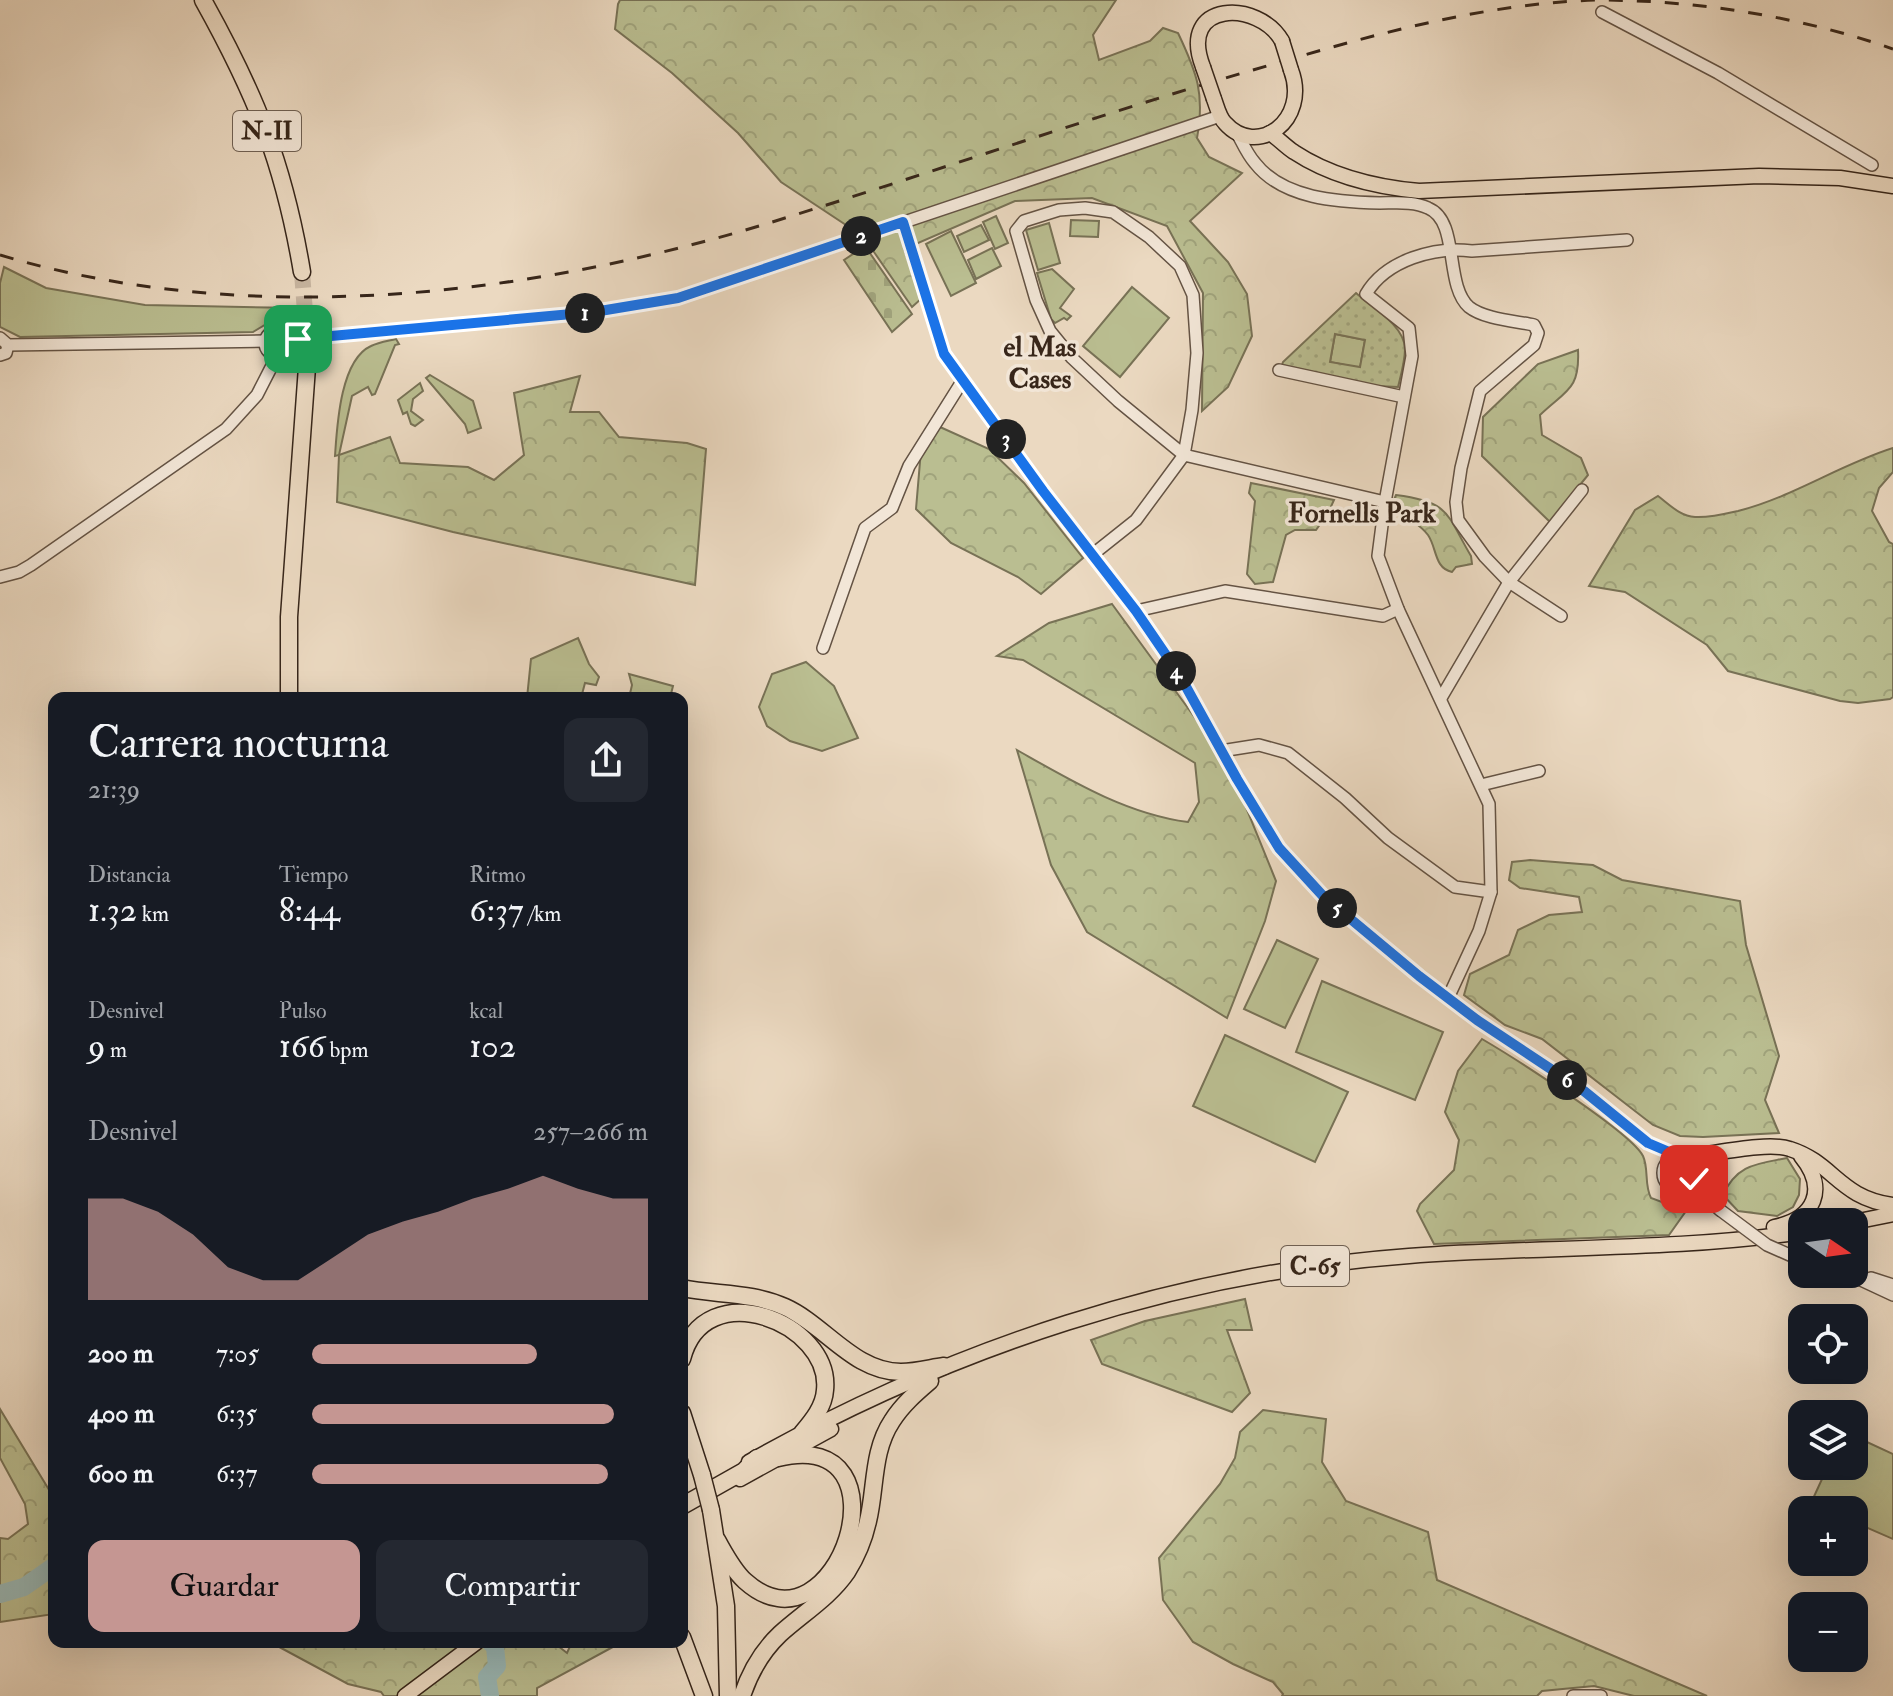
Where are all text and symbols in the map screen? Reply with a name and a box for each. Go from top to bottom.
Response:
road number: N-II [233,111,301,151]
pin: 2 [841,216,881,256]
text: 2 [855,222,867,250]
pin: 1 [565,293,605,333]
text: 1 [581,299,589,327]
pin [264,305,332,373]
icon: arrive [276,317,320,361]
district label: el Mas Cases [1004,330,1077,397]
pin: 3 [986,419,1026,459]
text: 3 [1002,425,1010,453]
district label: Fornells Park [1288,496,1436,531]
pin: 4 [1156,651,1196,691]
text: 4 [1170,657,1182,685]
text: Carrera nocturna [88,716,389,771]
button: share [564,718,648,802]
text: 21:39 [88,774,140,806]
text: Distancia [88,861,171,889]
text: Tiempo [279,861,348,889]
text: Ritmo [469,861,526,889]
pin: 5 [1317,888,1357,928]
text: 1.32 [88,889,137,932]
text: 8:44 [279,889,340,932]
text: 6:37 [469,889,524,932]
text: 5 [1332,894,1342,922]
text: km [137,900,169,928]
text: /km [524,900,561,928]
text: Desnivel [88,997,164,1025]
text: Pulso [279,997,327,1025]
text: kcal [469,997,503,1025]
text: 9 [88,1025,105,1068]
text: 166 [279,1025,325,1068]
text: 102 [469,1025,516,1068]
text: m [105,1036,127,1064]
text: bpm [325,1036,369,1064]
pin: 6 [1547,1060,1587,1100]
text: 6 [1561,1066,1573,1094]
text: Desnivel [88,1116,178,1148]
text: 257–266 m [533,1116,648,1148]
pin [1660,1145,1728,1213]
icon: check [1672,1157,1716,1201]
north arrow [1788,1208,1868,1288]
map controls [1788,1208,1868,1672]
road number: C-65 [1281,1246,1349,1286]
button: locate [1788,1304,1868,1384]
text: 200 m [88,1338,153,1370]
text: 7:05 [216,1338,259,1370]
text: 400 m [88,1398,154,1430]
text: 6:35 [216,1398,257,1430]
button: layers [1788,1400,1868,1480]
text: 600 m [88,1458,153,1490]
text: 6:37 [216,1458,257,1490]
button: + [1788,1496,1868,1576]
button: Guardar [88,1540,360,1632]
button: Compartir [376,1540,648,1632]
button: − [1788,1592,1868,1672]

